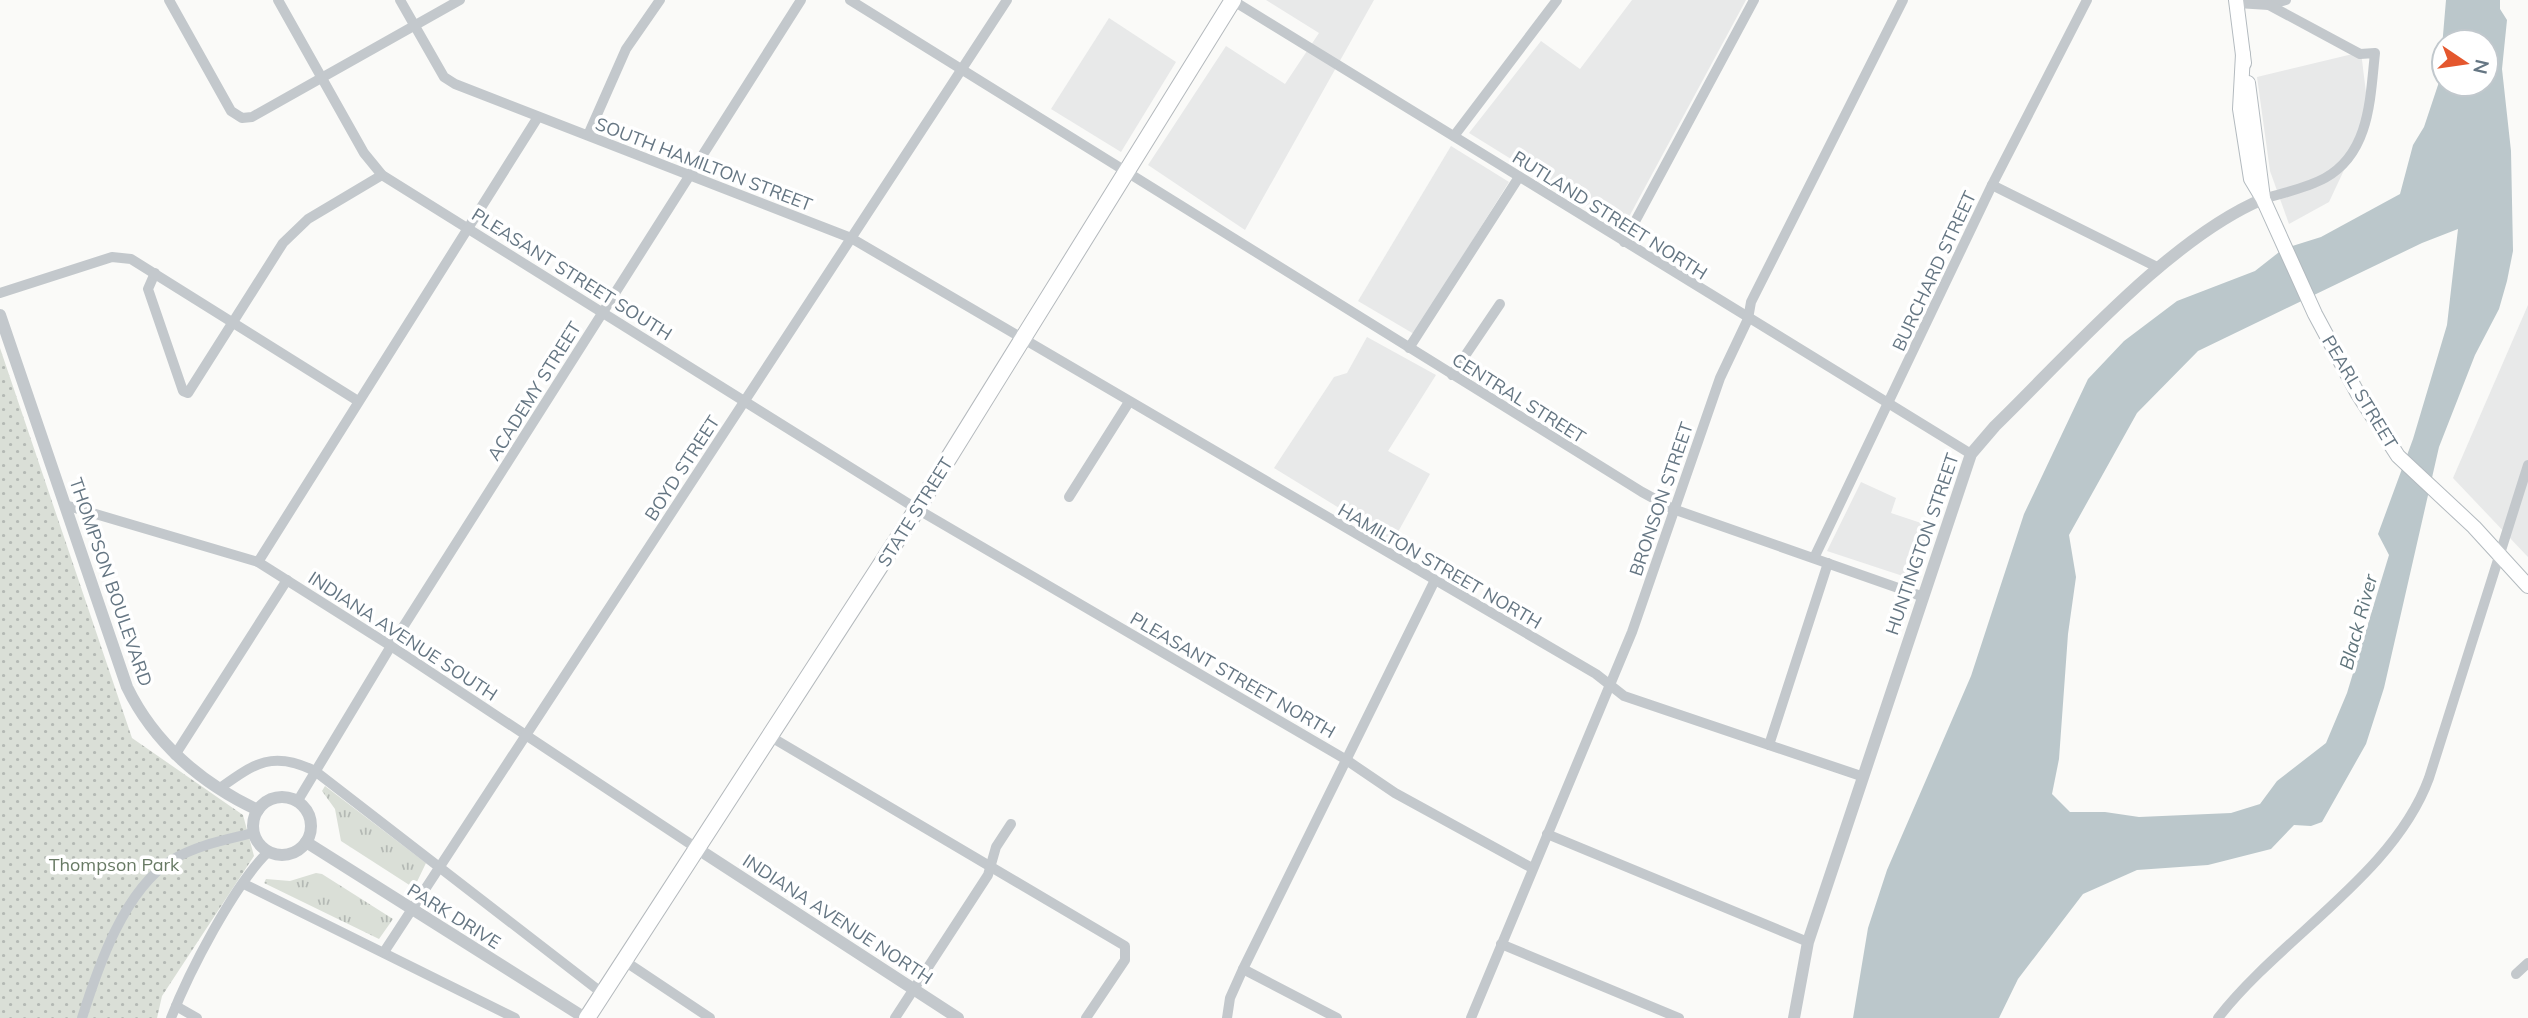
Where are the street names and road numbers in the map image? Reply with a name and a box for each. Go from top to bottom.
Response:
street label: SOUTH HAMILTON STREET [592,112,816,216]
street label: RUTLAND STREET NORTH [1508,145,1712,285]
street label: BURCHARD STREET [1887,187,1981,355]
street label: PLEASANT STREET SOUTH [467,203,677,345]
street label: ACADEMY STREET [482,317,586,465]
street label: PEARL STREET [2317,331,2403,453]
street label: CENTRAL STREET [1448,348,1590,448]
street label: BOYD STREET [639,411,725,525]
street label: BRONSON STREET [1624,419,1698,579]
street label: HUNTINGTON STREET [1880,450,1964,638]
street label: STATE STREET [872,453,958,571]
street label: THOMPSON BOULEVARD [64,475,158,689]
street label: HAMILTON STREET NORTH [1334,498,1546,634]
street label: INDIANA AVENUE SOUTH [304,566,502,706]
street label: PLEASANT STREET NORTH [1126,607,1340,743]
street label: INDIANA AVENUE NORTH [739,849,937,989]
street label: PARK DRIVE [403,878,505,954]

